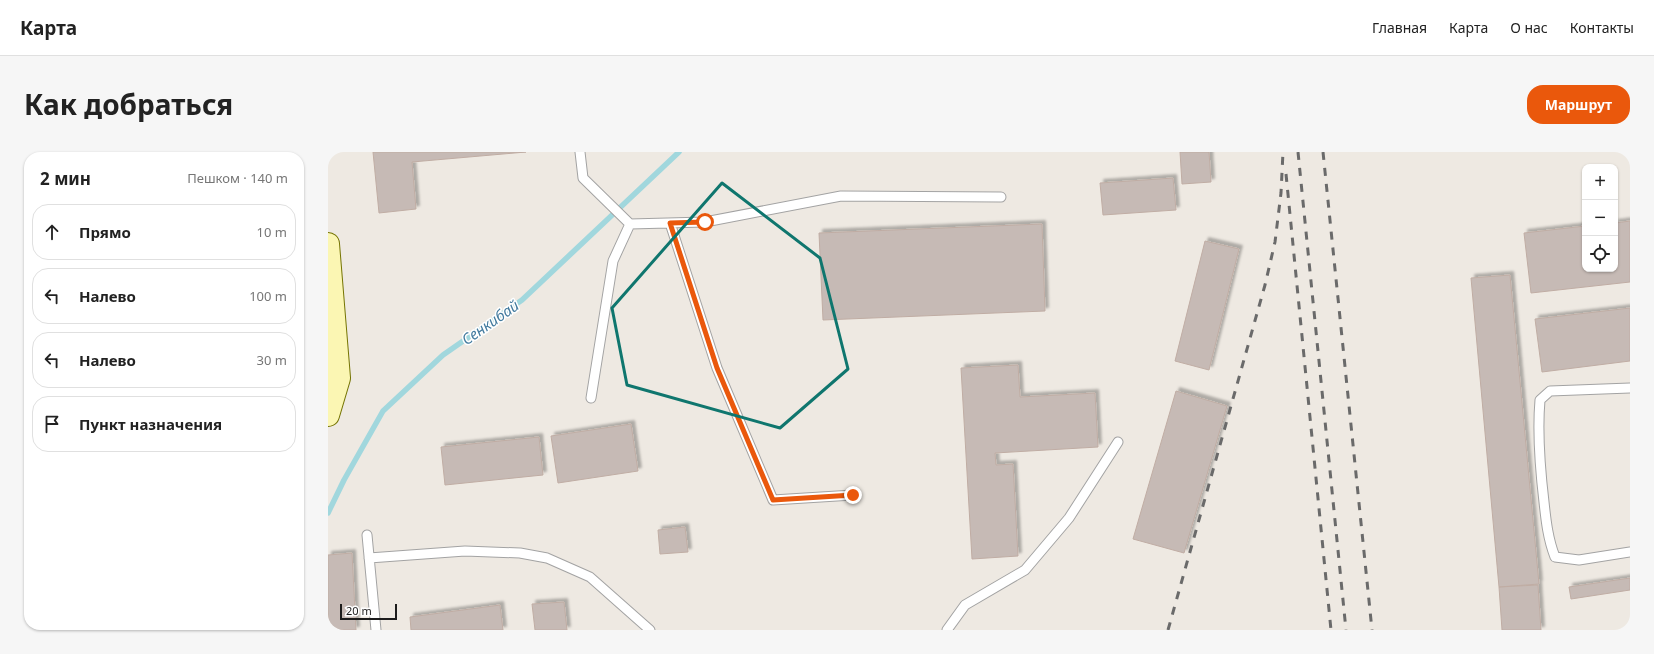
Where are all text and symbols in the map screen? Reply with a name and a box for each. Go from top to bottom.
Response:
text: Карта [20,15,77,41]
text: Главная [1372,18,1427,37]
text: Карта [1449,18,1488,37]
text: О нас [1510,18,1548,37]
text: Контакты [1570,18,1634,37]
text: Как добраться [24,85,233,123]
button: Маршрут [1527,85,1630,124]
map controls [1582,164,1618,272]
button: + [1582,164,1618,200]
text: 2 мин [40,167,91,190]
text: Пешком · 140 m [187,169,288,187]
button: − [1582,200,1618,236]
route start [696,213,714,231]
icon: ahead [41,221,63,243]
text: Прямо [79,222,131,242]
text: 10 m [257,223,287,241]
button: locate [1582,236,1618,272]
icon: left [41,285,63,307]
text: Налево [79,286,136,306]
text: 100 m [249,287,287,305]
water label: Сенкибай [457,295,523,349]
icon: left [41,349,63,371]
text: Налево [79,350,136,370]
text: 30 m [257,351,287,369]
icon: arrive [41,413,63,435]
text: Пункт назначения [79,414,222,434]
route end [844,486,862,504]
scale bar [340,602,397,621]
text: 20 m [346,603,372,618]

